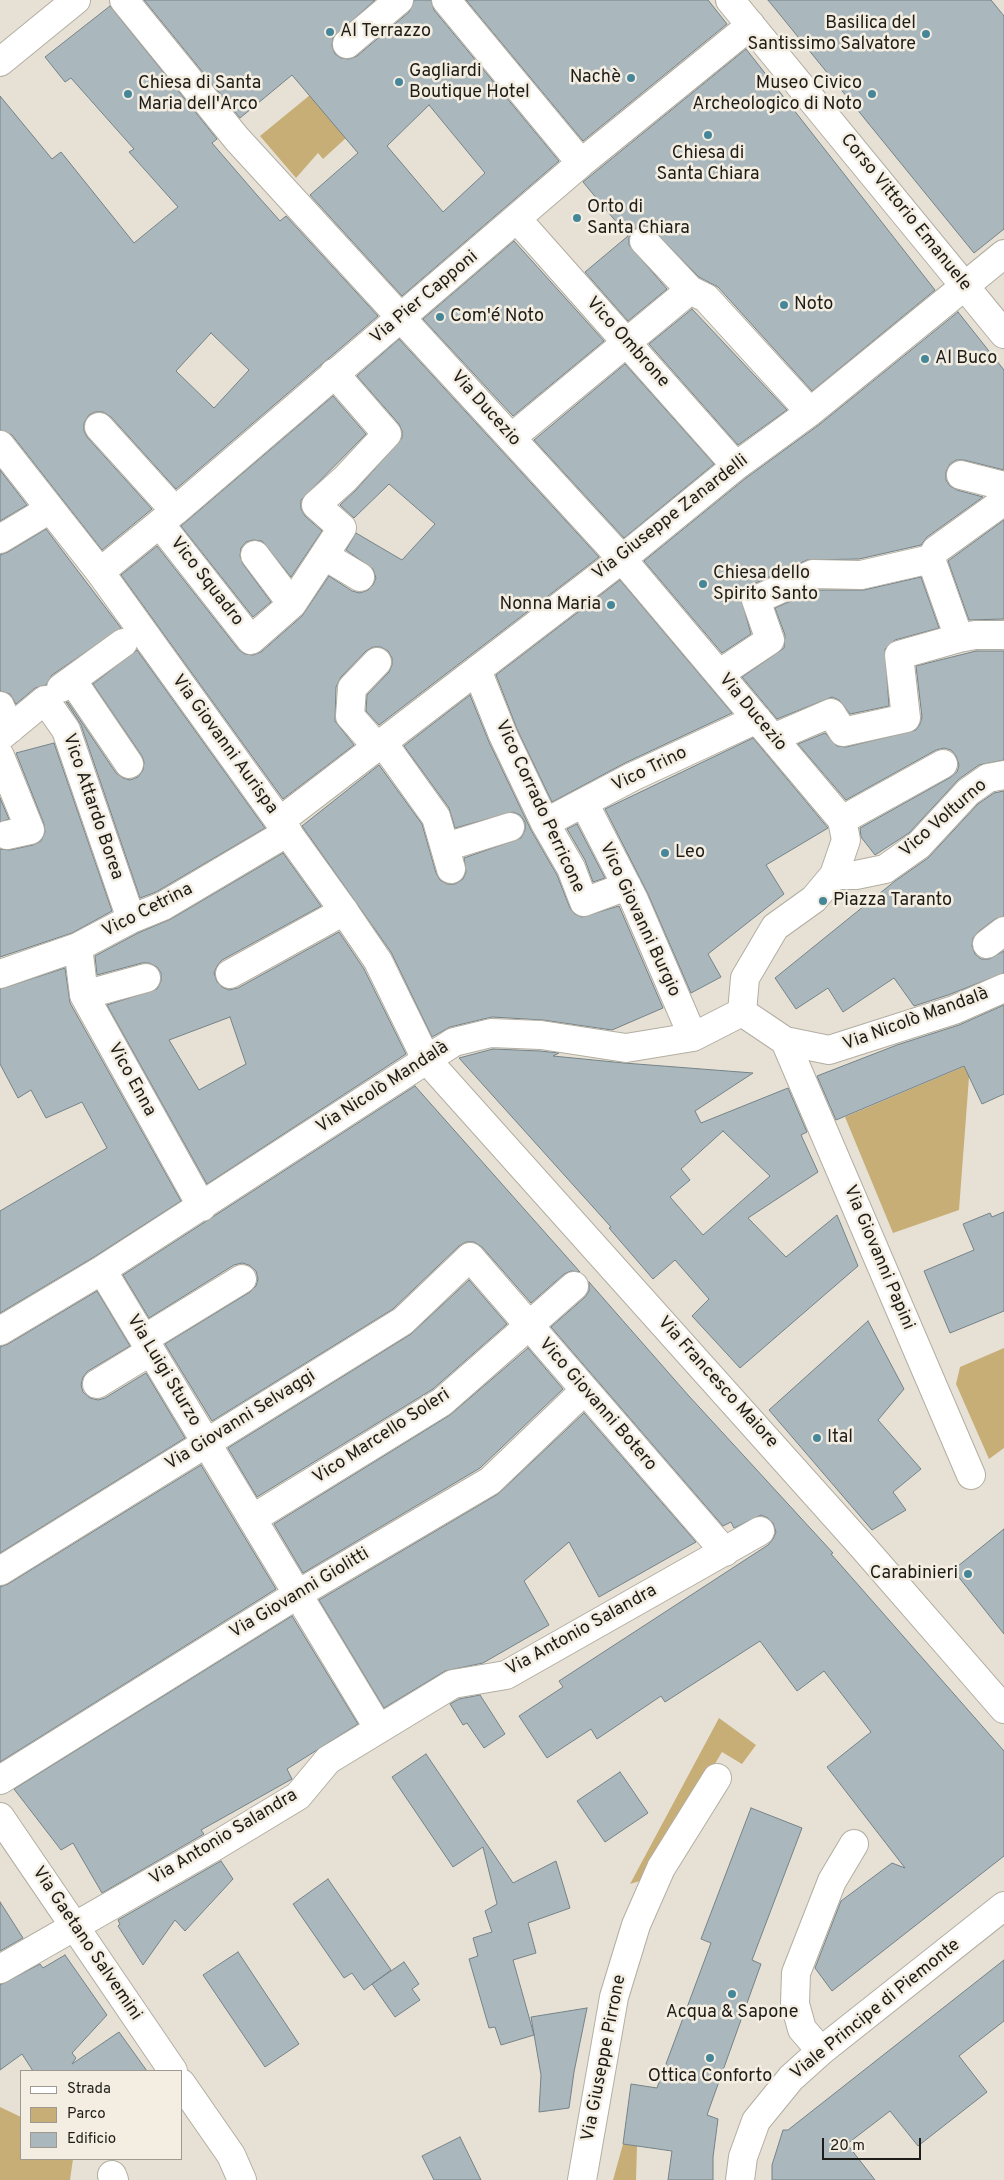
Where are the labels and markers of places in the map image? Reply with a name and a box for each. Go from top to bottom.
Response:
place label: Basilica del Santissimo Salvatore [748,13,916,56]
place label: Al Terrazzo [340,21,431,43]
marker: Al Terrazzo [324,26,336,38]
marker: Basilica del Santissimo Salvatore [920,28,932,40]
place label: Gagliardi Boutique Hotel [409,61,530,104]
place label: Nachè [570,67,621,89]
marker: Nachè [625,72,637,84]
place label: Chiesa di Santa Maria dell'Arco [138,73,261,116]
place label: Museo Civico Archeologico di Noto [692,73,862,116]
marker: Gagliardi Boutique Hotel [393,76,405,88]
marker: Chiesa di Santa Maria dell'Arco [122,88,134,100]
marker: Museo Civico Archeologico di Noto [866,88,878,100]
marker: Chiesa di Santa Chiara [702,129,714,141]
place label: Chiesa di Santa Chiara [657,143,759,186]
place label: Orto di Santa Chiara [587,197,690,240]
marker: Orto di Santa Chiara [571,212,583,224]
place label: Noto [794,294,833,316]
marker: Noto [778,299,790,311]
place label: Com'é Noto [450,306,544,328]
marker: Com'é Noto [434,311,446,323]
place label: Al Buco [935,348,997,370]
marker: Al Buco [919,353,931,365]
place label: Chiesa dello Spirito Santo [713,563,818,606]
marker: Chiesa dello Spirito Santo [697,578,709,590]
place label: Nonna Maria [499,594,601,616]
marker: Nonna Maria [605,599,617,611]
place label: Leo [675,842,705,864]
marker: Leo [659,847,671,859]
place label: Piazza Taranto [833,890,952,912]
marker: Piazza Taranto [817,895,829,907]
place label: Ital [827,1427,853,1449]
marker: Ital [811,1432,823,1444]
place label: Carabinieri [870,1563,958,1585]
marker: Carabinieri [962,1568,974,1580]
marker: Acqua & Sapone [726,1988,738,2000]
place label: Acqua & Sapone [666,2002,798,2024]
marker: Ottica Conforto [704,2052,716,2064]
place label: Ottica Conforto [648,2066,772,2088]

